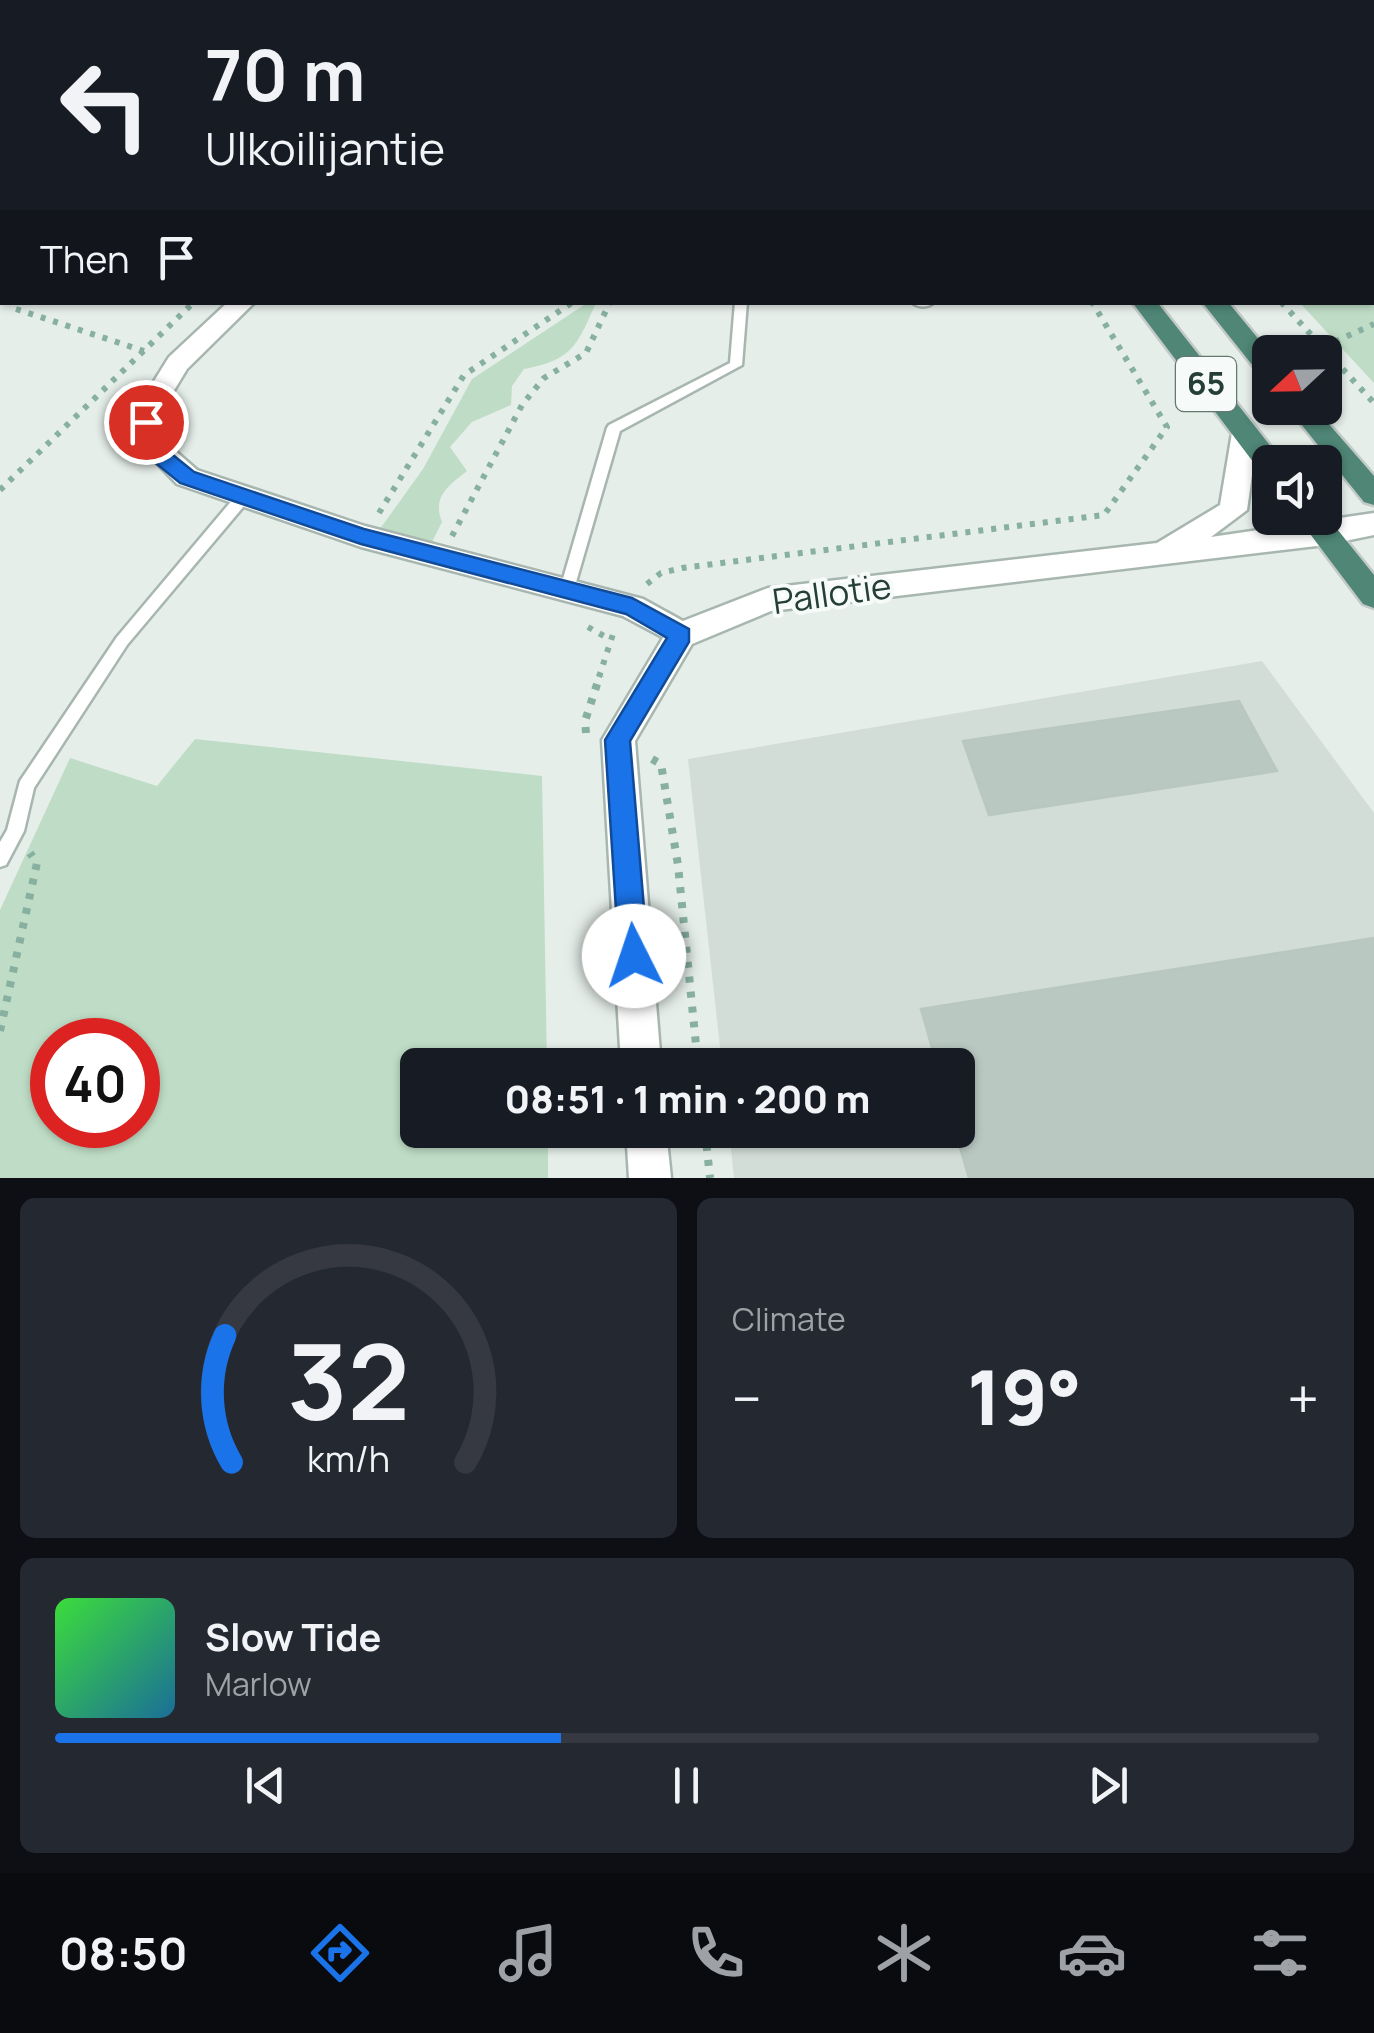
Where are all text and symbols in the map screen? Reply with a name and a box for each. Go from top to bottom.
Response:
text: 70 m [205,26,365,122]
icon: left [40,40,170,170]
text: Ulkoilijantie [205,117,445,179]
icon: arrive [149,230,204,285]
text: Then [40,232,129,284]
north arrow [1252,335,1342,425]
map controls [1252,335,1342,535]
road number: 65 [1176,357,1236,411]
pin [104,380,189,465]
icon: arrive [119,395,174,450]
button: sound [1252,445,1342,535]
street label: Pallotie [769,561,894,625]
position arrow [582,904,686,1008]
speed limit sign: 40 [30,1018,160,1148]
text: 08:51 · 1 min · 200 m [505,1072,870,1124]
text: Climate [732,1297,846,1341]
text: 32 [287,1309,410,1451]
text: 19° [967,1345,1082,1448]
text: − [732,1360,762,1436]
text: + [1287,1360,1319,1436]
text: km/h [307,1434,390,1483]
text: Slow Tide [205,1610,382,1662]
text: Marlow [205,1662,312,1706]
icon: previous [238,1758,293,1813]
icon: pause [659,1758,714,1813]
icon: next [1081,1758,1136,1813]
icon: directions [305,1918,375,1988]
icon: music [493,1918,563,1988]
icon: phone [681,1918,751,1988]
icon: climate [869,1918,939,1988]
icon: car [1057,1918,1127,1988]
icon: filters [1245,1918,1315,1988]
text: 08:50 [59,1922,188,1984]

